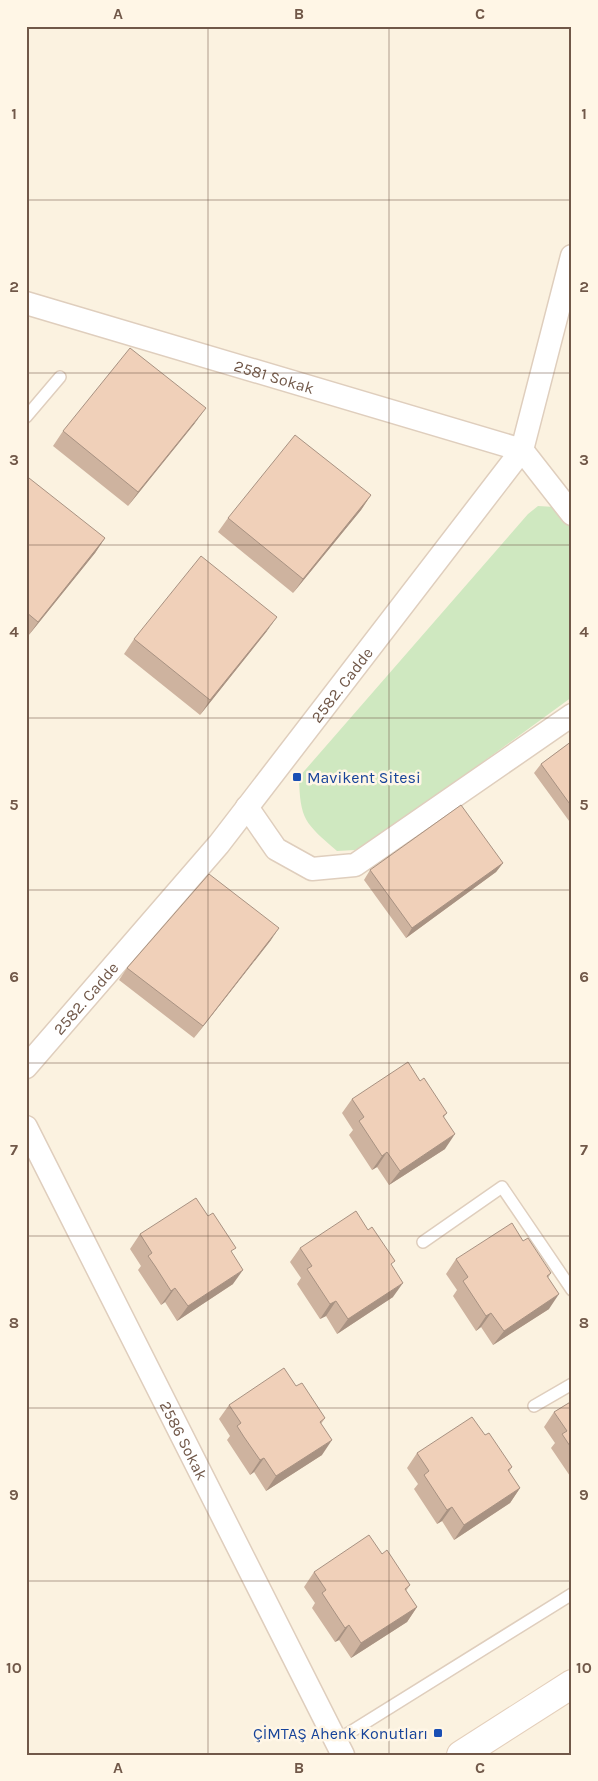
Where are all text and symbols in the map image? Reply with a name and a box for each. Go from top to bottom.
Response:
text: A [113,4,123,23]
text: B [294,4,304,23]
text: C [475,4,485,23]
text: 1 [11,104,17,123]
text: 1 [581,104,587,123]
text: 2 [9,277,19,296]
text: 2 [579,277,589,296]
street label: 2581 Sokak [232,356,317,397]
text: 3 [9,450,19,469]
text: 3 [579,450,589,469]
text: 4 [9,622,19,641]
text: 4 [579,622,589,641]
street label: 2582. Cadde [307,643,377,726]
place label: Mavikent Sitesi [307,768,421,787]
marker: Mavikent Sitesi [291,771,303,783]
text: 5 [9,795,19,814]
text: 5 [579,795,589,814]
street label: 2582. Cadde [49,958,122,1038]
text: 6 [9,967,19,986]
text: 6 [579,967,589,986]
text: 7 [10,1140,18,1159]
text: 7 [580,1140,588,1159]
text: 8 [9,1313,19,1332]
text: 8 [579,1313,589,1332]
street label: 2586 Sokak [156,1397,212,1483]
text: 9 [9,1485,19,1504]
text: 9 [579,1485,589,1504]
text: 10 [6,1658,22,1677]
text: 10 [576,1658,592,1677]
place label: ÇİMTAŞ Ahenk Konutları [253,1724,428,1743]
marker: ÇİMTAŞ Ahenk Konutları [432,1727,444,1739]
text: A [113,1758,123,1777]
text: B [294,1758,304,1777]
text: C [475,1758,485,1777]

